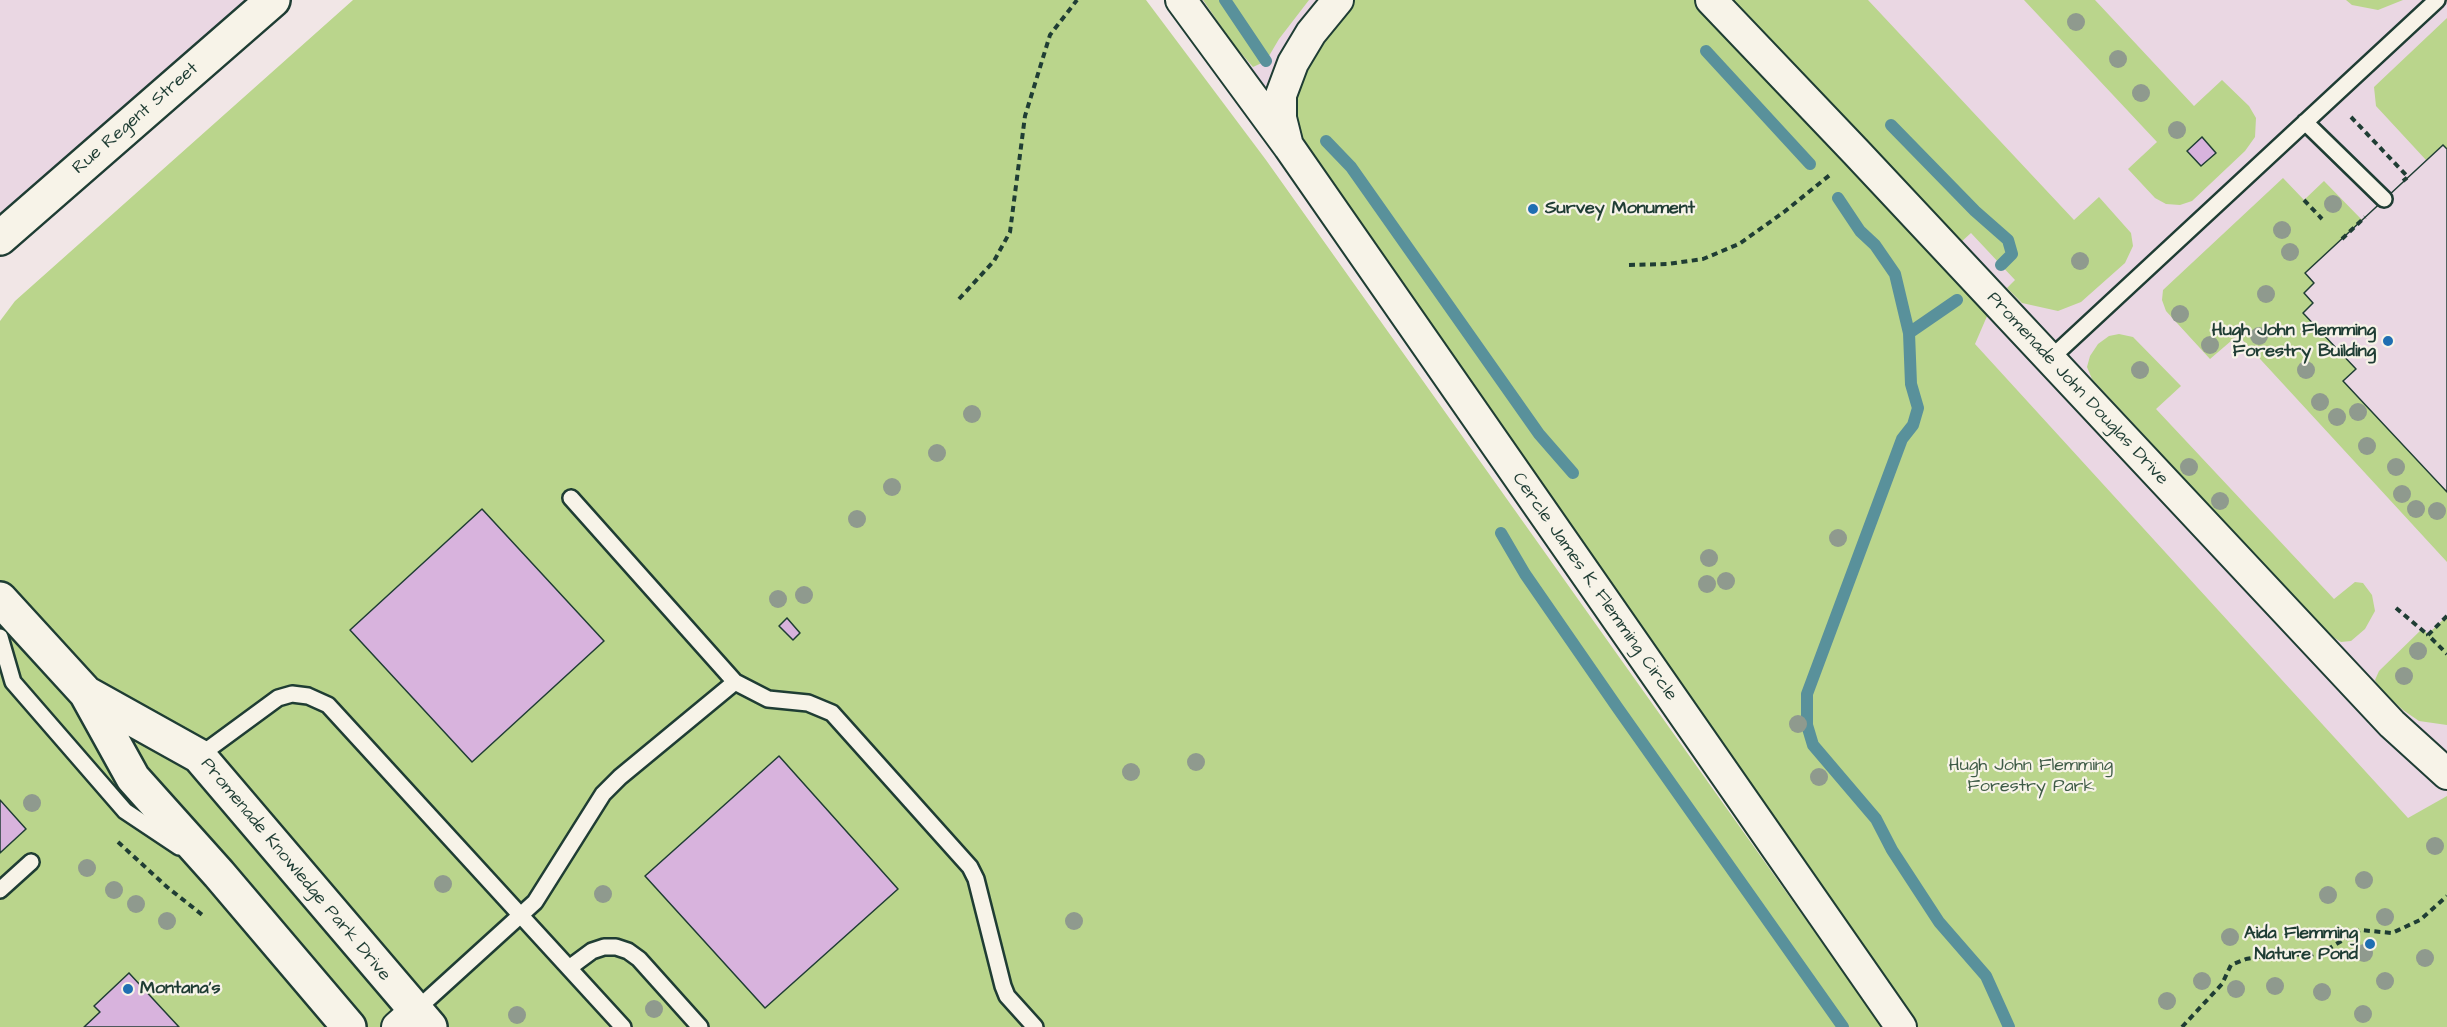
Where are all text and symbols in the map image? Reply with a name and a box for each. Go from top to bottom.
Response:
street label: Rue Regent Street [69,59,203,179]
place label: Survey Monument [1545,198,1695,220]
marker: Survey Monument [1526,202,1540,216]
street label: Promenade John Douglas Drive [1982,288,2172,490]
place label: Hugh John Flemming Forestry Building [2212,320,2376,362]
marker: Hugh John Flemming Forestry Building [2381,334,2395,348]
street label: Cercle James K. Flemming Circle [1507,469,1681,705]
street label: Promenade Knowledge Park Drive [195,754,395,986]
park label: Hugh John Flemming Forestry Park [1949,755,2113,798]
place label: Aida Flemming Nature Pond [2244,923,2358,966]
marker: Aida Flemming Nature Pond [2363,937,2377,951]
place label: Montana's [140,978,221,1000]
marker: Montana's [121,982,135,996]

